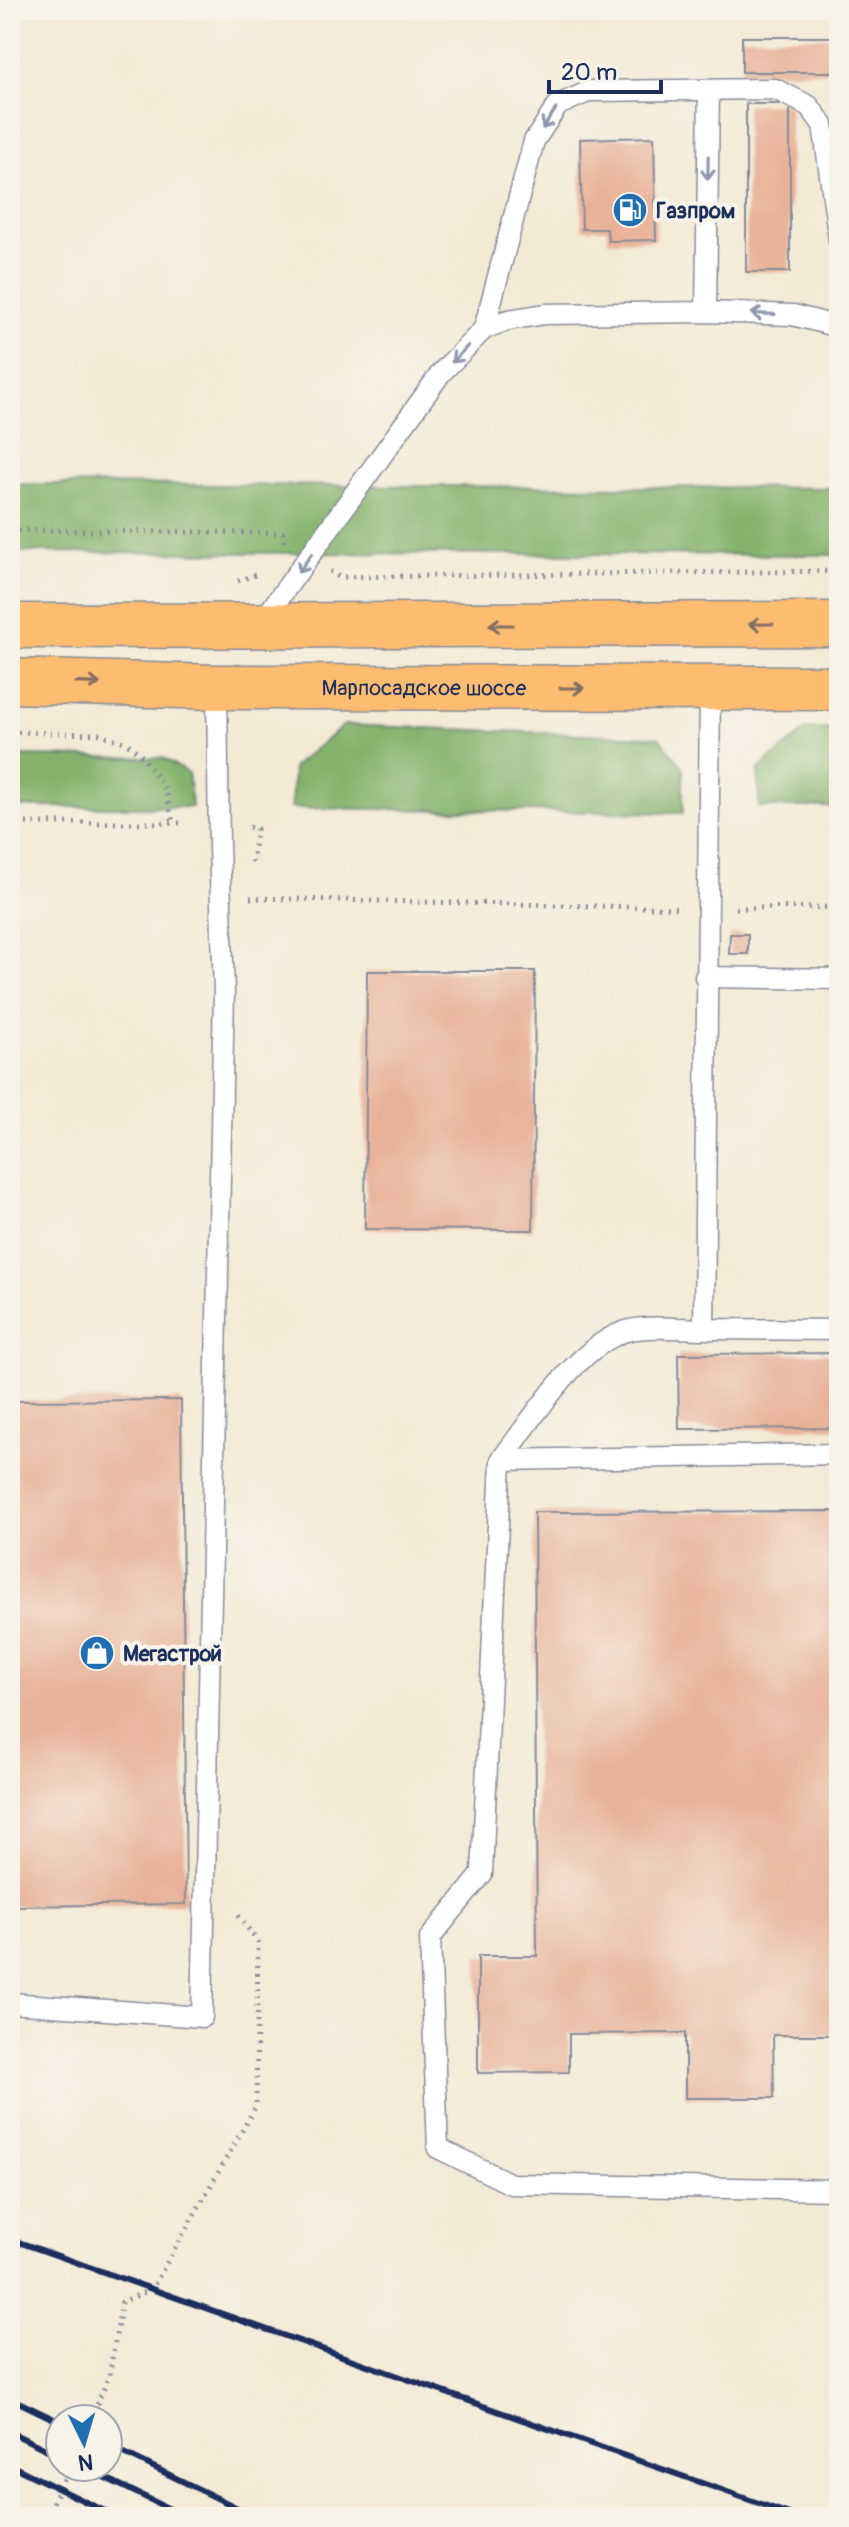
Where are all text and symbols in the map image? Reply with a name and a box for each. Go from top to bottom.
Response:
scale bar [549,44,661,94]
text: 20 m [561,58,617,87]
one-way arrow [541,107,557,129]
one-way arrow [700,154,716,181]
fuel station icon: Газпром [611,191,649,229]
place label: Газпром [656,197,735,225]
one-way arrow [750,306,777,321]
one-way arrow [450,344,469,364]
one-way arrow [297,551,314,573]
one-way arrow [748,616,775,632]
one-way arrow [488,617,515,633]
street label: Марпосадское шоссе [321,674,526,702]
one-way arrow [74,676,101,691]
one-way arrow [558,680,585,696]
shop icon: Мегастрой [78,1634,116,1672]
place label: Мегастрой [123,1640,222,1668]
north arrow [44,2403,124,2483]
text: N [77,2447,94,2477]

